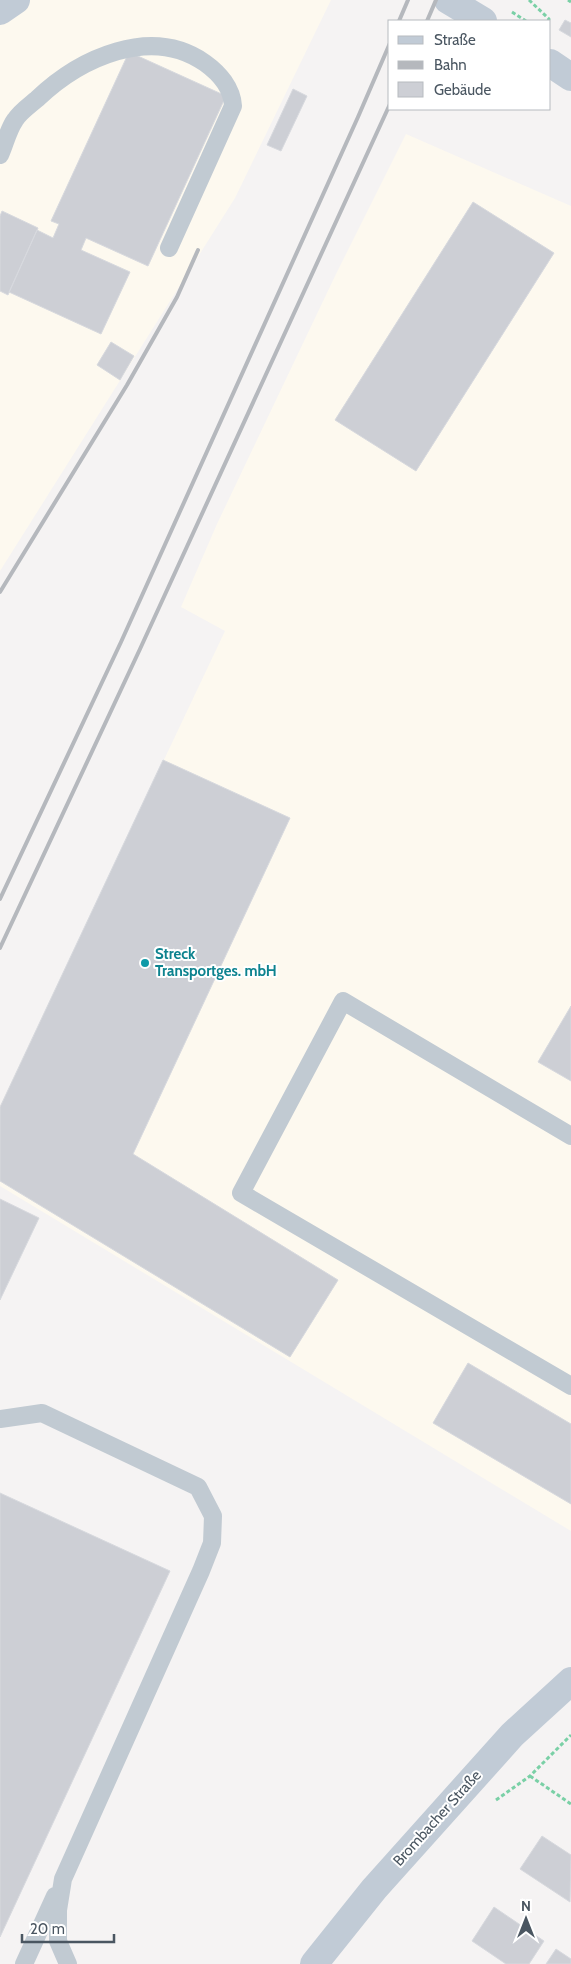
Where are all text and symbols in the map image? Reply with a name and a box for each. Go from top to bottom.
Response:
legend [388,20,551,110]
text: Straße [434,31,476,49]
text: Bahn [434,56,467,74]
text: Gebäude [434,81,491,99]
place label: Streck Transportges. mbH [155,945,277,980]
marker: Streck Transportges. mbH [139,957,151,969]
street label: Brombacher Straße [389,1766,485,1870]
north arrow [501,1894,551,1944]
text: N [521,1897,531,1915]
scale bar [22,1912,115,1944]
text: 20 m [30,1920,65,1938]

